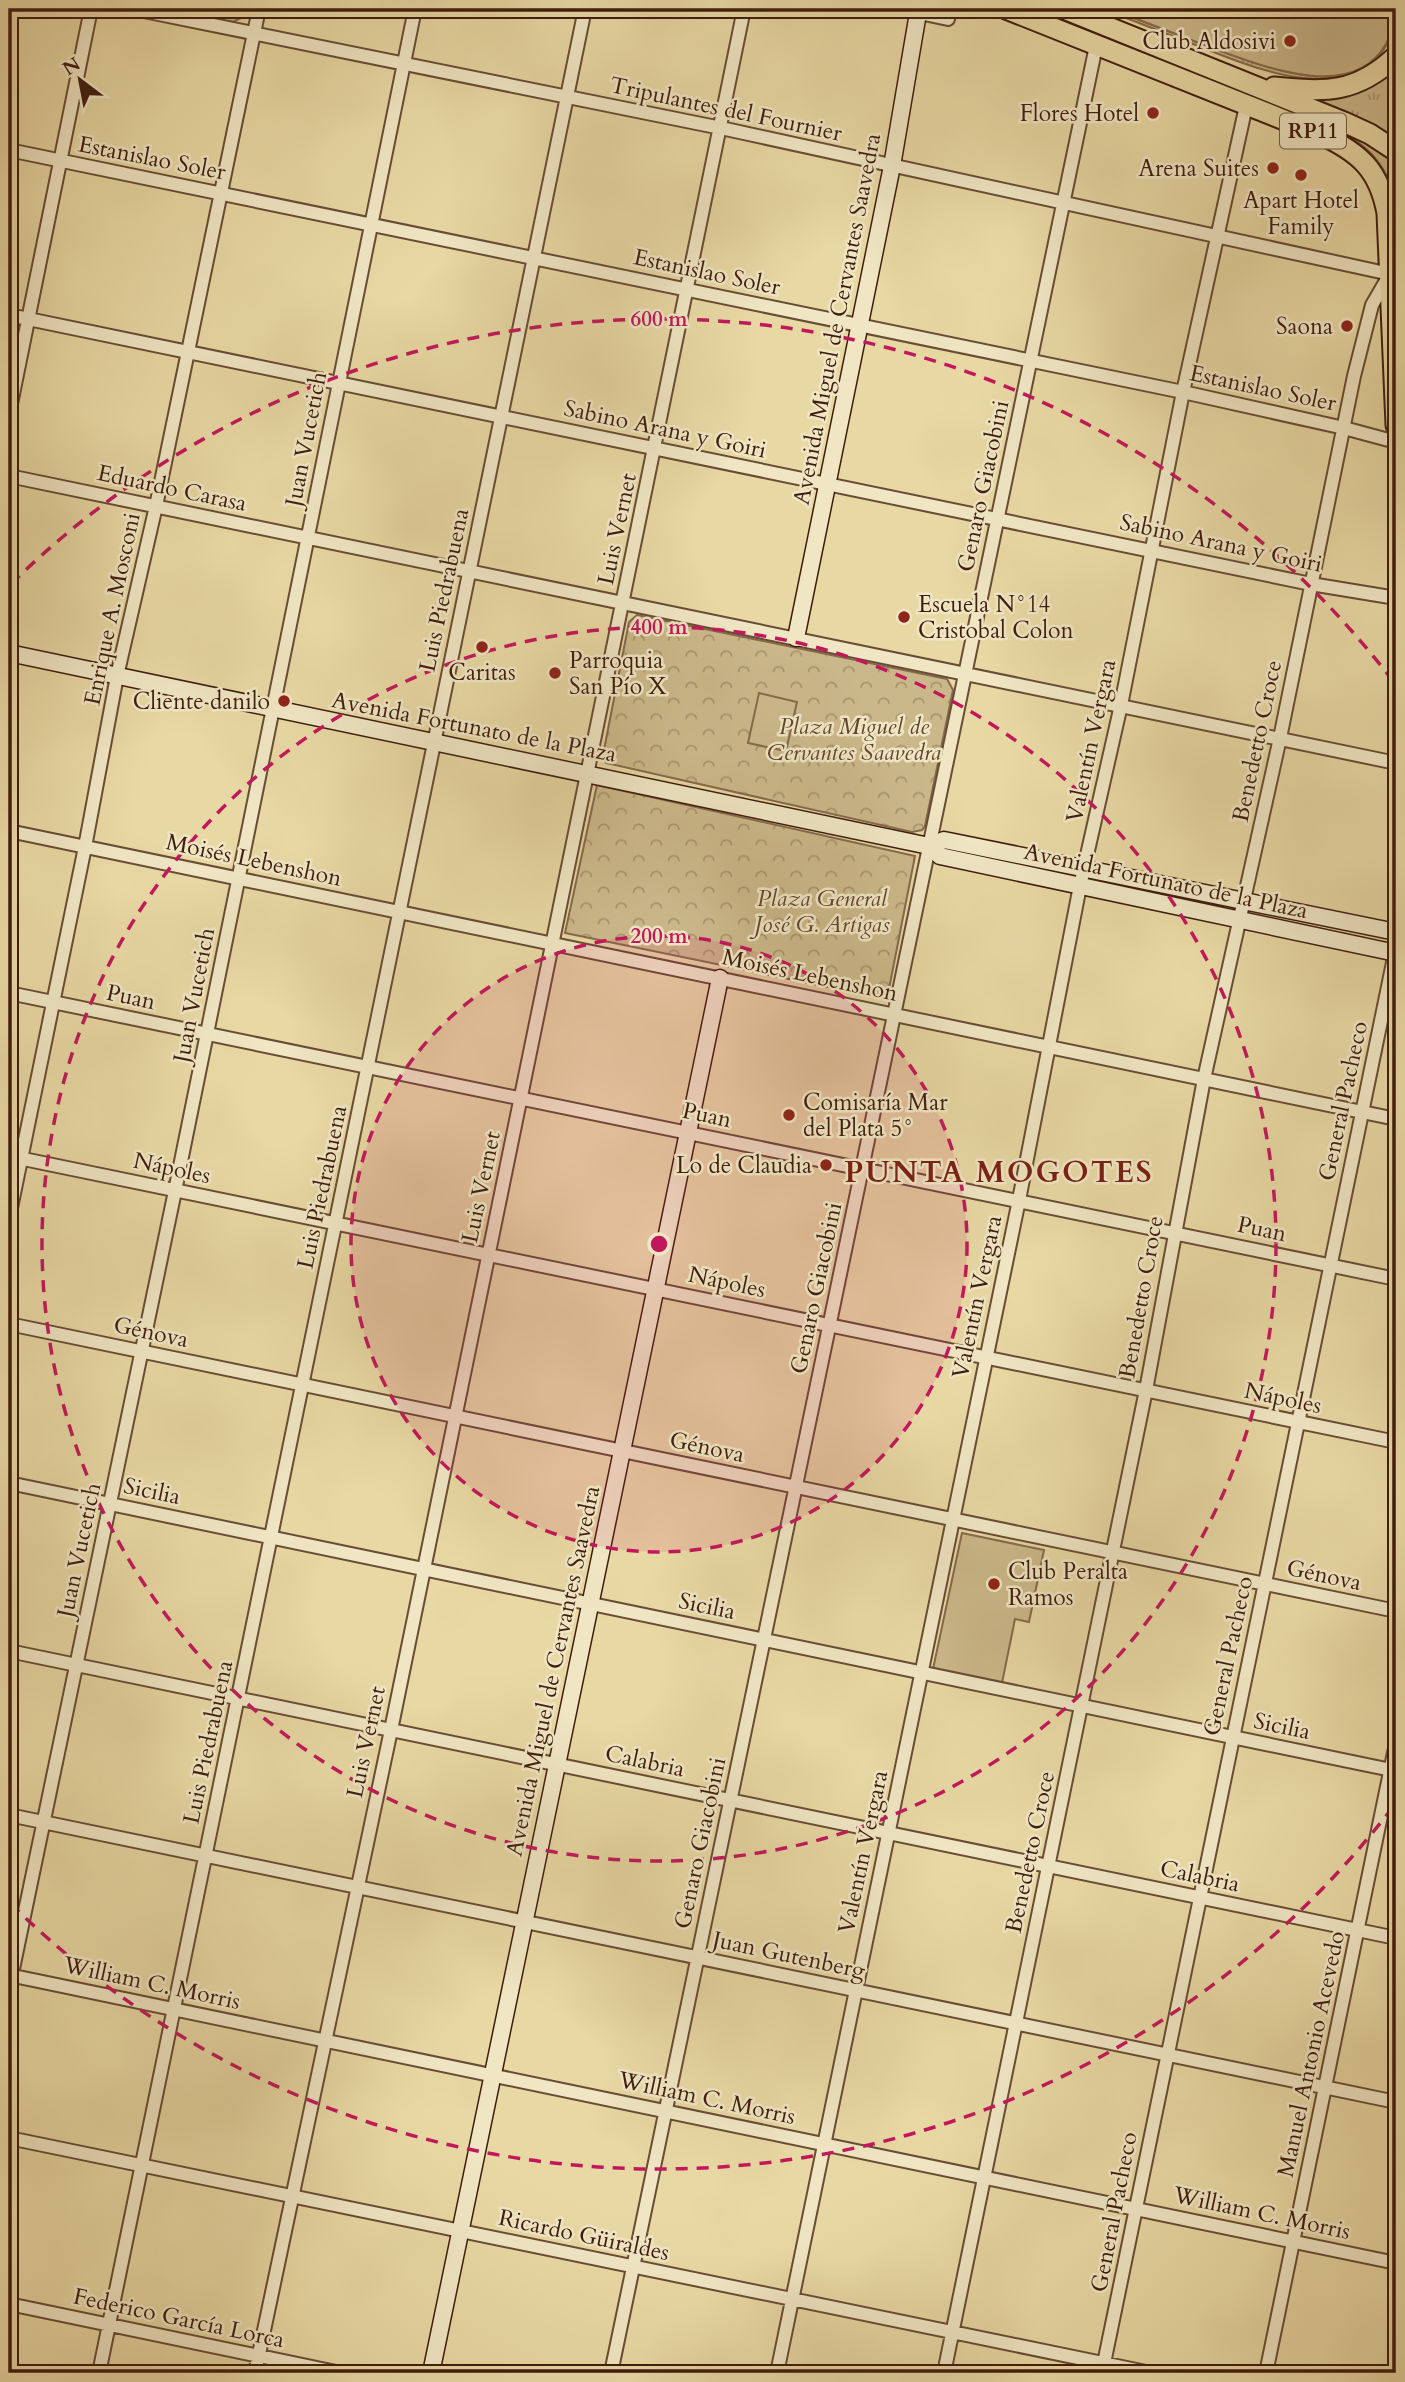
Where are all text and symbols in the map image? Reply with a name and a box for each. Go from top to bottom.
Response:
place label: Club Aldosivi [1142,26,1276,57]
marker: Club Aldosivi [1282,33,1298,49]
north arrow [46,46,116,116]
text: N [58,51,86,82]
street label: Tripulantes del Fournier [607,69,846,149]
place label: Flores Hotel [1020,98,1139,129]
marker: Flores Hotel [1145,105,1161,121]
road number: RP11 [1280,114,1346,148]
street label: Estanislao Soler [76,129,229,188]
street label: Avenida Miguel de Cervantes Saavedra [786,130,888,508]
place label: Arena Suites [1139,153,1259,184]
marker: Arena Suites [1265,160,1281,176]
marker: Apart Hotel Family [1293,167,1309,183]
place label: Apart Hotel Family [1243,185,1359,242]
street label: Estanislao Soler [631,241,784,303]
text: 600 m [630,305,688,334]
place label: Saona [1276,311,1333,342]
marker: Saona [1339,318,1355,334]
street label: Estanislao Soler [1187,357,1340,419]
street label: Juan Vucetich [277,368,334,512]
street label: Sabino Arana y Goiri [561,392,769,466]
street label: Genaro Giacobini [950,397,1016,575]
street label: Eduardo Carasa [95,457,249,519]
street label: Luis Vernet [590,470,644,588]
street label: Luis Piedrabuena [412,505,476,675]
street label: Sabino Arana y Goiri [1117,506,1325,580]
street label: Enrique A. Mosconi [76,510,148,708]
place label: Escuela N°14 Cristobal Colon [918,589,1074,646]
marker: Escuela N°14 Cristobal Colon [896,609,912,625]
text: 400 m [630,613,688,642]
marker: Caritas [474,639,490,655]
place label: Parroquia San Pío X [569,645,667,702]
street label: Valentín Vergara [1059,656,1123,825]
place label: Caritas [448,657,516,688]
street label: Benedetto Croce [1225,657,1289,825]
marker: Parroquia San Pío X [547,665,563,681]
street label: Avenida Fortunato de la Plaza [329,684,619,770]
place label: Cliente danilo [133,686,270,717]
marker: Cliente danilo [276,693,292,709]
park label: Plaza Miguel de Cervantes Saavedra [767,711,941,768]
street label: Moisés Lebenshon [163,826,345,894]
street label: Avenida Fortunato de la Plaza [1021,836,1311,926]
park label: Plaza General José G. Artigas [749,883,890,940]
text: 200 m [630,922,688,951]
street label: Juan Vucetich [165,924,222,1068]
street label: Moisés Lebenshon [719,941,901,1009]
street label: Puan [104,977,158,1017]
street label: General Pacheco [1311,1018,1375,1184]
place label: Comisaría Mar del Plata 5° [803,1087,948,1144]
street label: Puan [680,1095,734,1135]
street label: Luis Piedrabuena [290,1102,354,1272]
marker: Comisaría Mar del Plata 5° [781,1107,797,1123]
street label: Luis Vernet [454,1128,508,1246]
street label: Nápoles [131,1145,213,1191]
place label: Lo de Claudia [676,1150,812,1181]
district label: PUNTA MOGOTES [844,1152,1154,1193]
marker: Lo de Claudia [818,1157,834,1173]
street label: Genaro Giacobini [783,1199,849,1377]
street label: Puan [1235,1209,1289,1249]
street label: Valentín Vergara [945,1212,1009,1381]
street label: Benedetto Croce [1111,1213,1171,1381]
centre of rings [647,1232,671,1256]
street label: Nápoles [686,1259,768,1305]
street label: Génova [111,1309,191,1355]
street label: Nápoles [1242,1375,1324,1421]
street label: Génova [667,1424,747,1470]
street label: Sicilia [121,1470,183,1512]
street label: Juan Vucetich [49,1479,108,1623]
street label: Avenida Miguel de Cervantes Saavedra [499,1483,607,1859]
street label: Génova [1284,1552,1364,1598]
place label: Club Peralta Ramos [1008,1556,1128,1613]
street label: General Pacheco [1196,1573,1260,1739]
marker: Club Peralta Ramos [986,1576,1002,1592]
street label: Sicilia [676,1585,738,1627]
street label: Luis Piedrabuena [176,1657,240,1827]
street label: Luis Vernet [339,1683,393,1801]
street label: Sicilia [1251,1705,1313,1747]
street label: Calabria [602,1737,688,1785]
street label: Genaro Giacobini [667,1754,733,1932]
street label: Valentín Vergara [831,1767,895,1936]
street label: Benedetto Croce [998,1768,1062,1936]
street label: Calabria [1157,1852,1243,1900]
street label: Juan Gutenberg [707,1923,868,1986]
street label: Manuel Antonio Acevedo [1270,1928,1352,2180]
street label: William C. Morris [60,1949,243,2017]
street label: William C. Morris [615,2064,798,2132]
street label: General Pacheco [1083,2129,1145,2295]
street label: William C. Morris [1170,2179,1353,2247]
street label: Ricardo Güiraldes [496,2202,672,2268]
street label: Federico García Lorca [71,2280,287,2356]

